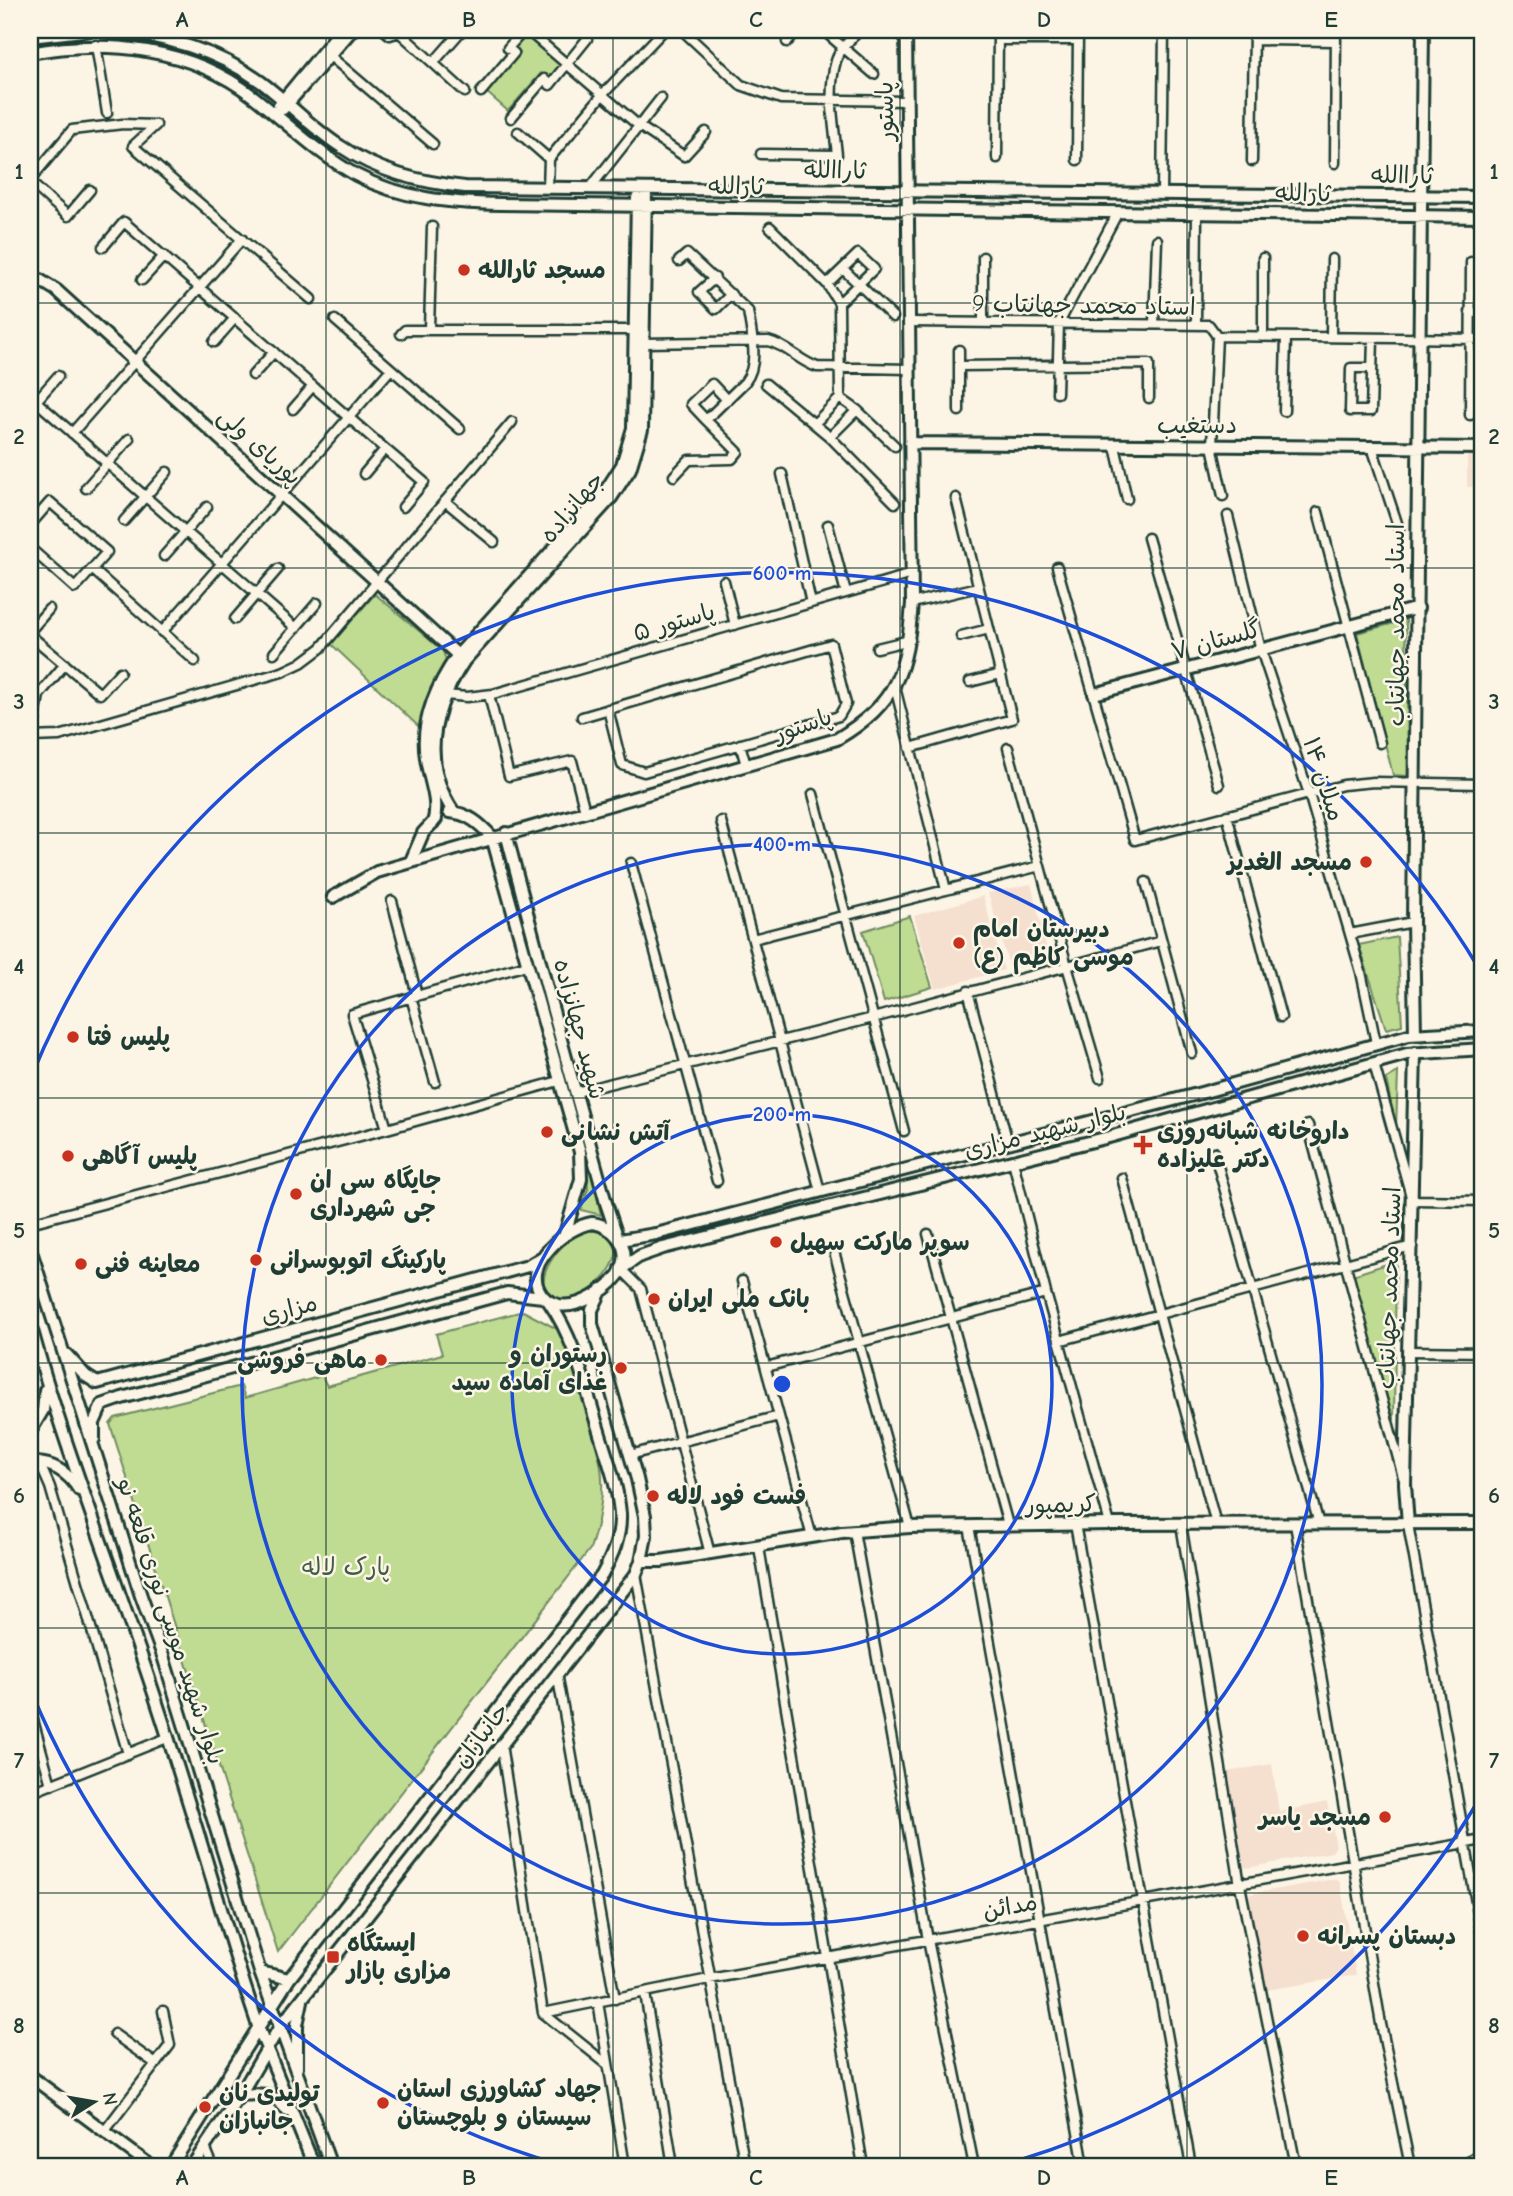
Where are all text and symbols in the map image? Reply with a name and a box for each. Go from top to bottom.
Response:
text: A [176,6,189,33]
text: B [462,6,476,33]
text: C [749,6,763,33]
text: D [1037,6,1051,33]
text: E [1324,6,1338,33]
street label: پاستور [870,81,901,143]
street label: ثاراالله [804,155,867,185]
text: 1 [14,158,24,185]
text: 1 [1489,158,1499,185]
street label: ثاراالله [1371,160,1434,190]
street label: ثارالله [708,172,765,201]
street label: ثارالله [1275,179,1332,208]
place label: مسجد ثارالله [478,256,606,284]
marker: مسجد ثارالله [456,262,472,278]
street label: استاد محمد جهانتاب 9 [972,289,1196,321]
street label: پوریای ولی [212,401,308,491]
street label: دستغیب [1157,411,1237,439]
text: 2 [13,423,25,450]
text: 2 [1488,423,1500,450]
street label: جهانزاده [534,466,610,548]
street label: استاد محمد جهانتاب [1382,524,1410,726]
text: 600 m [752,561,812,585]
street label: پاستور ۵ [630,597,718,648]
street label: گلستان ۷ [1168,615,1264,665]
text: 3 [13,688,25,715]
text: 3 [1488,688,1500,715]
street label: پاستور [769,702,836,749]
street label: میلان ۱۴ [1297,734,1351,824]
text: 400 m [753,832,811,856]
place label: مسجد الغدیر [1225,848,1352,876]
marker: مسجد الغدیر [1358,854,1374,870]
place label: دبیرستان امام موسی کاظم (ع) [973,915,1134,975]
marker: دبیرستان امام موسی کاظم (ع) [951,935,967,951]
text: 4 [14,953,25,980]
text: 4 [1489,953,1500,980]
street label: شهید جهانزاده [548,956,612,1102]
place label: پلیس فتا [87,1023,170,1052]
marker: پلیس فتا [65,1029,81,1045]
street label: بلوار شهید مزاری [961,1097,1129,1166]
text: 200 m [753,1102,811,1126]
place label: داروخانه شبانه‌روزی دکتر علیزاده [1157,1117,1349,1173]
place label: آتش نشانی [561,1118,671,1147]
marker: آتش نشانی [539,1124,555,1140]
marker: داروخانه شبانه‌روزی دکتر علیزاده [1135,1137,1151,1153]
place label: پلیس آگاهی [82,1141,197,1171]
marker: پلیس آگاهی [60,1148,76,1164]
place label: جایگاه سی ان جی شهرداری [310,1165,441,1223]
marker: جایگاه سی ان جی شهرداری [288,1186,304,1202]
street label: استاد محمد جهانتاب [1371,1186,1407,1390]
text: 5 [13,1217,25,1244]
text: 5 [1488,1217,1500,1244]
place label: سوپر مارکت سهیل [790,1228,970,1257]
marker: سوپر مارکت سهیل [768,1234,784,1250]
place label: پارکینگ اتوبوسرانی [270,1245,446,1276]
place label: معاینه فنی [95,1250,200,1279]
marker: پارکینگ اتوبوسرانی [248,1252,264,1268]
marker: معاینه فنی [73,1256,89,1272]
place label: بانک ملی ایران [668,1285,810,1314]
street label: مزاری [258,1288,320,1330]
marker: بانک ملی ایران [646,1291,662,1307]
place label: رستوران و غذای آماده سید [451,1340,607,1396]
place label: ماهی فروشی [237,1346,367,1375]
marker: ماهی فروشی [373,1352,389,1368]
marker: رستوران و غذای آماده سید [613,1360,629,1376]
centre of rings [770,1372,794,1396]
street label: بلوار شهید موسی نوری قلعه نو [110,1472,231,1768]
text: 6 [13,1482,25,1509]
place label: فست فود لاله [667,1482,806,1511]
text: 6 [1488,1482,1500,1509]
marker: فست فود لاله [645,1488,661,1504]
street label: کریمپور [1024,1489,1097,1521]
park label: پارک لاله [302,1553,390,1582]
street label: جانبازان [447,1697,515,1773]
text: 7 [14,1747,25,1774]
text: 7 [1489,1747,1500,1774]
place label: مسجد یاسر [1257,1803,1371,1831]
marker: مسجد یاسر [1377,1809,1393,1825]
street label: مدائن [981,1887,1039,1925]
place label: دبستان پسرانه [1317,1922,1456,1951]
place label: ایستگاه مزاری بازار [345,1928,451,1985]
marker: دبستان پسرانه [1295,1928,1311,1944]
marker: ایستگاه مزاری بازار [325,1949,341,1965]
text: 8 [13,2012,25,2039]
text: 8 [1488,2012,1500,2039]
north arrow [60,2066,130,2136]
place label: جهاد کشاورزی استان سیستان و بلوچستان [397,2075,602,2133]
place label: تولیدی نان جانبازان [219,2079,320,2135]
text: N [98,2091,122,2107]
marker: جهاد کشاورزی استان سیستان و بلوچستان [375,2095,391,2111]
marker: تولیدی نان جانبازان [197,2099,213,2115]
text: A [176,2164,189,2191]
text: B [462,2164,476,2191]
text: C [749,2164,763,2191]
text: D [1037,2164,1051,2191]
text: E [1324,2164,1338,2191]

